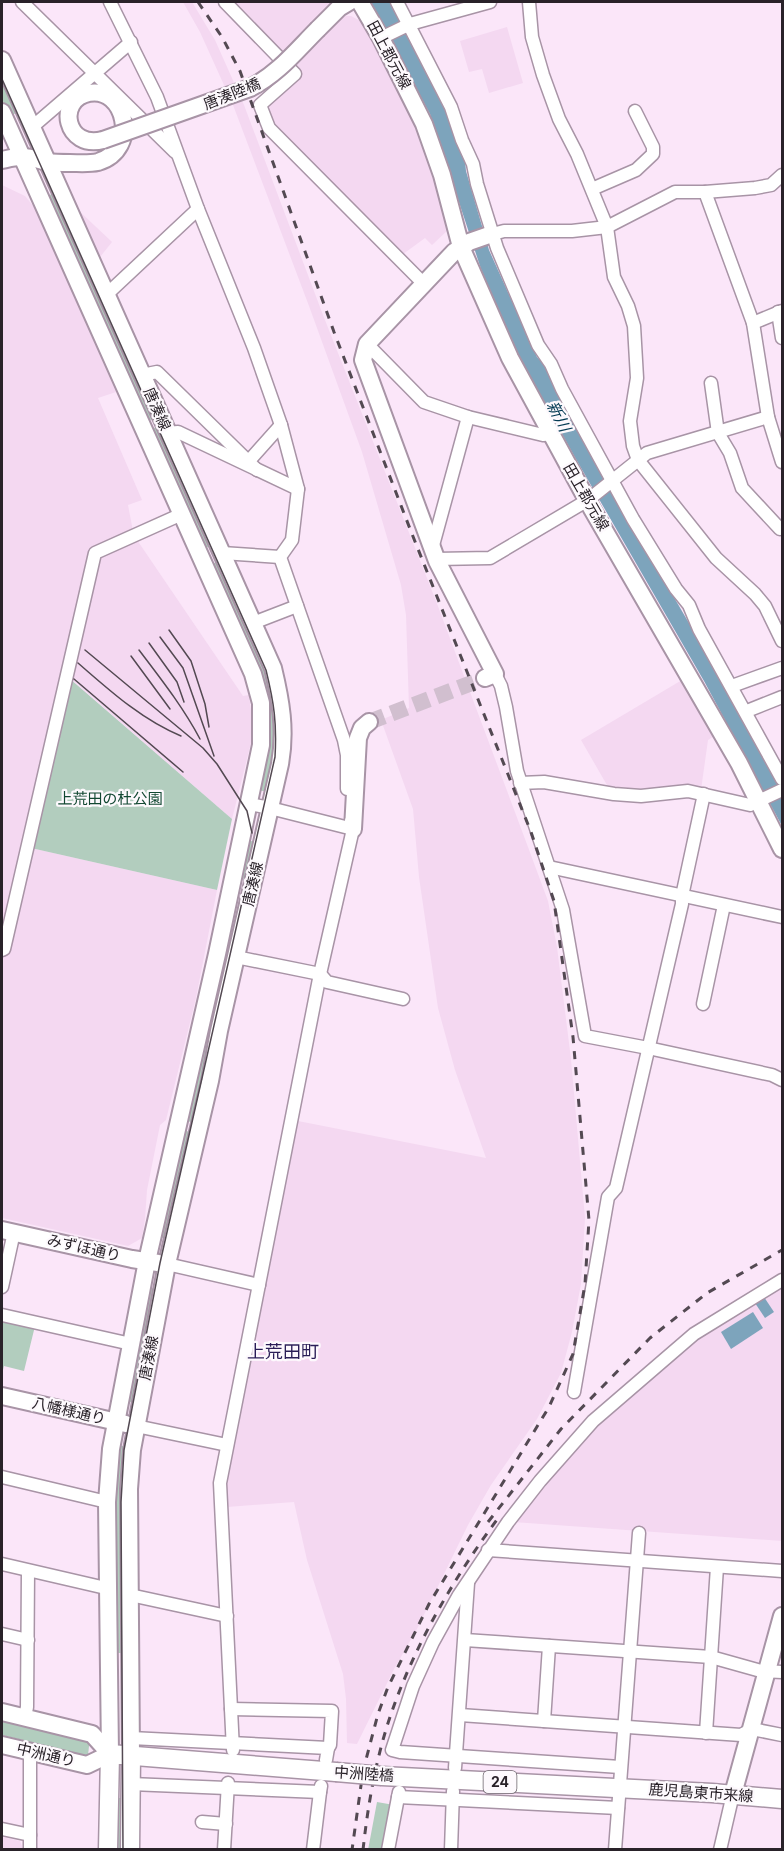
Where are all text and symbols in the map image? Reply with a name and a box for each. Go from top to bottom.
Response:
street label: 田上郡元線 [363,17,415,92]
street label: 唐湊陸橋 [200,73,263,114]
street label: 唐湊線 [140,384,175,433]
water label: 新川 [543,397,576,437]
street label: 田上郡元線 [559,460,613,534]
park label: 上荒田の杜公園 [57,789,163,808]
street label: 唐湊線 [238,860,267,908]
street label: みずほ通り [45,1230,123,1265]
street label: 唐湊線 [135,1334,162,1382]
district label: 上荒田町 [247,1341,319,1362]
street label: 八幡様通り [30,1393,108,1428]
street label: 中洲通り [15,1739,77,1771]
street label: 中洲陸橋 [333,1762,395,1785]
road number: 24 [484,1771,516,1793]
street label: 鹿児島東市来線 [648,1779,754,1806]

